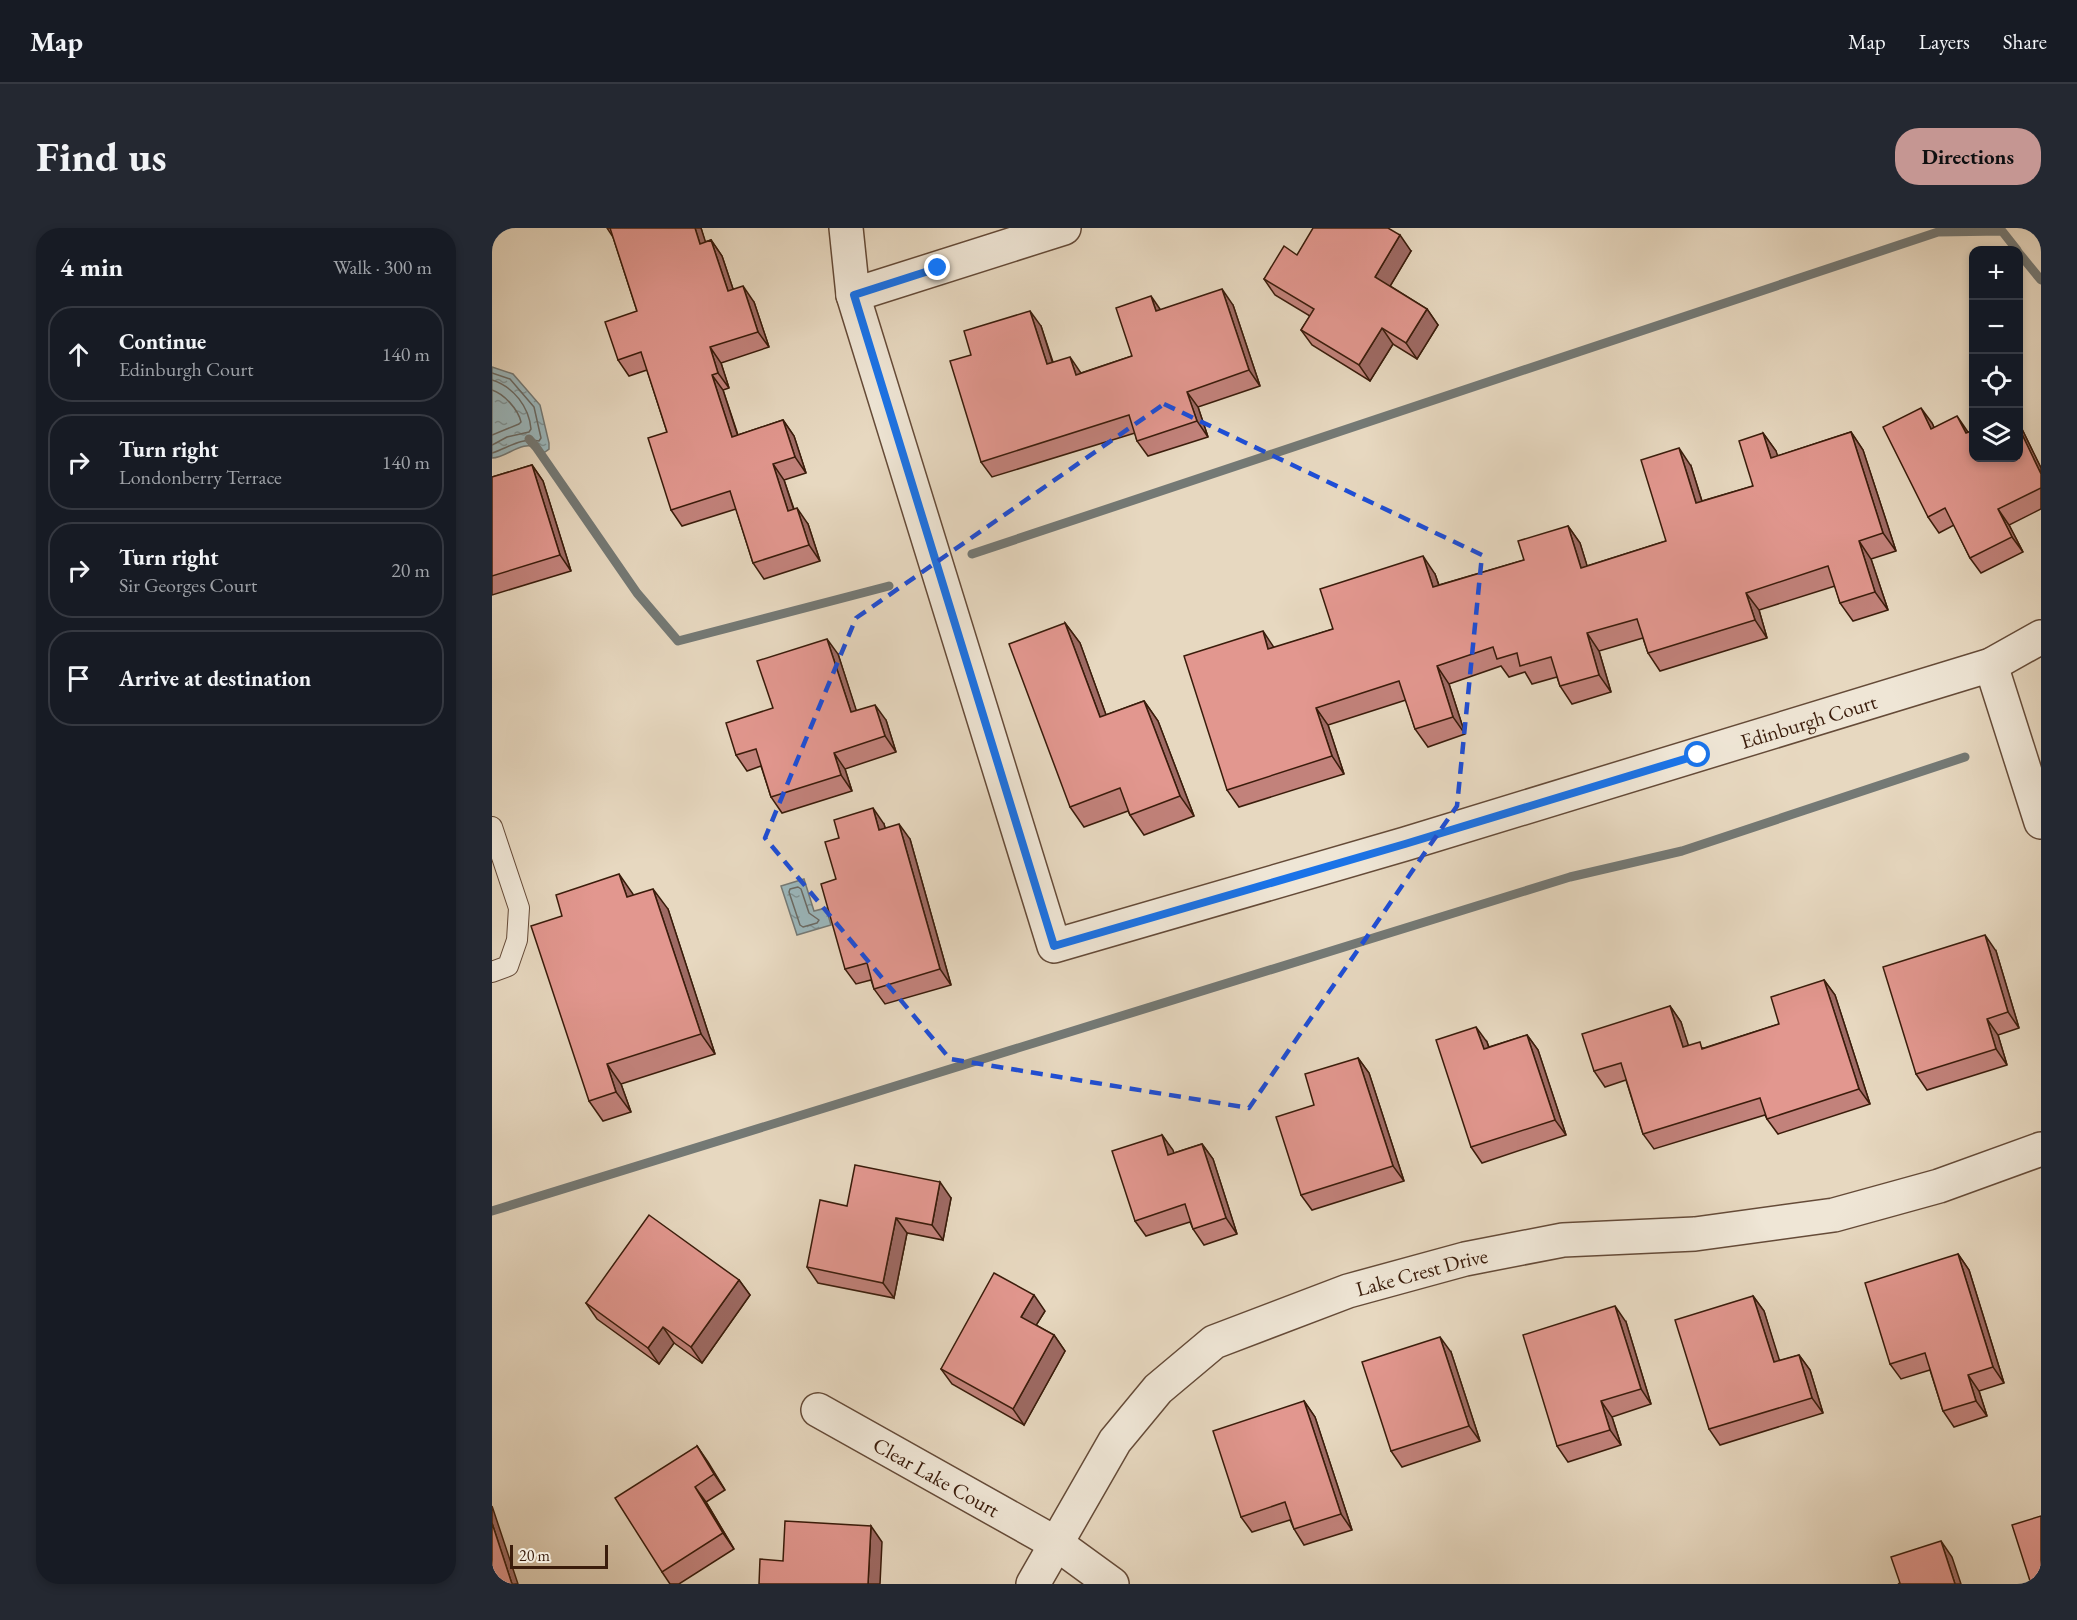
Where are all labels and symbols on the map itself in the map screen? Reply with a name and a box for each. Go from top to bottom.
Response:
route end [924,254,950,280]
street label: Edinburgh Court [1737,687,1880,754]
route start [1684,741,1710,767]
street label: Lake Crest Drive [1353,1241,1490,1302]
street label: Clear Lake Court [869,1430,1005,1523]
scale bar [510,1542,608,1570]

